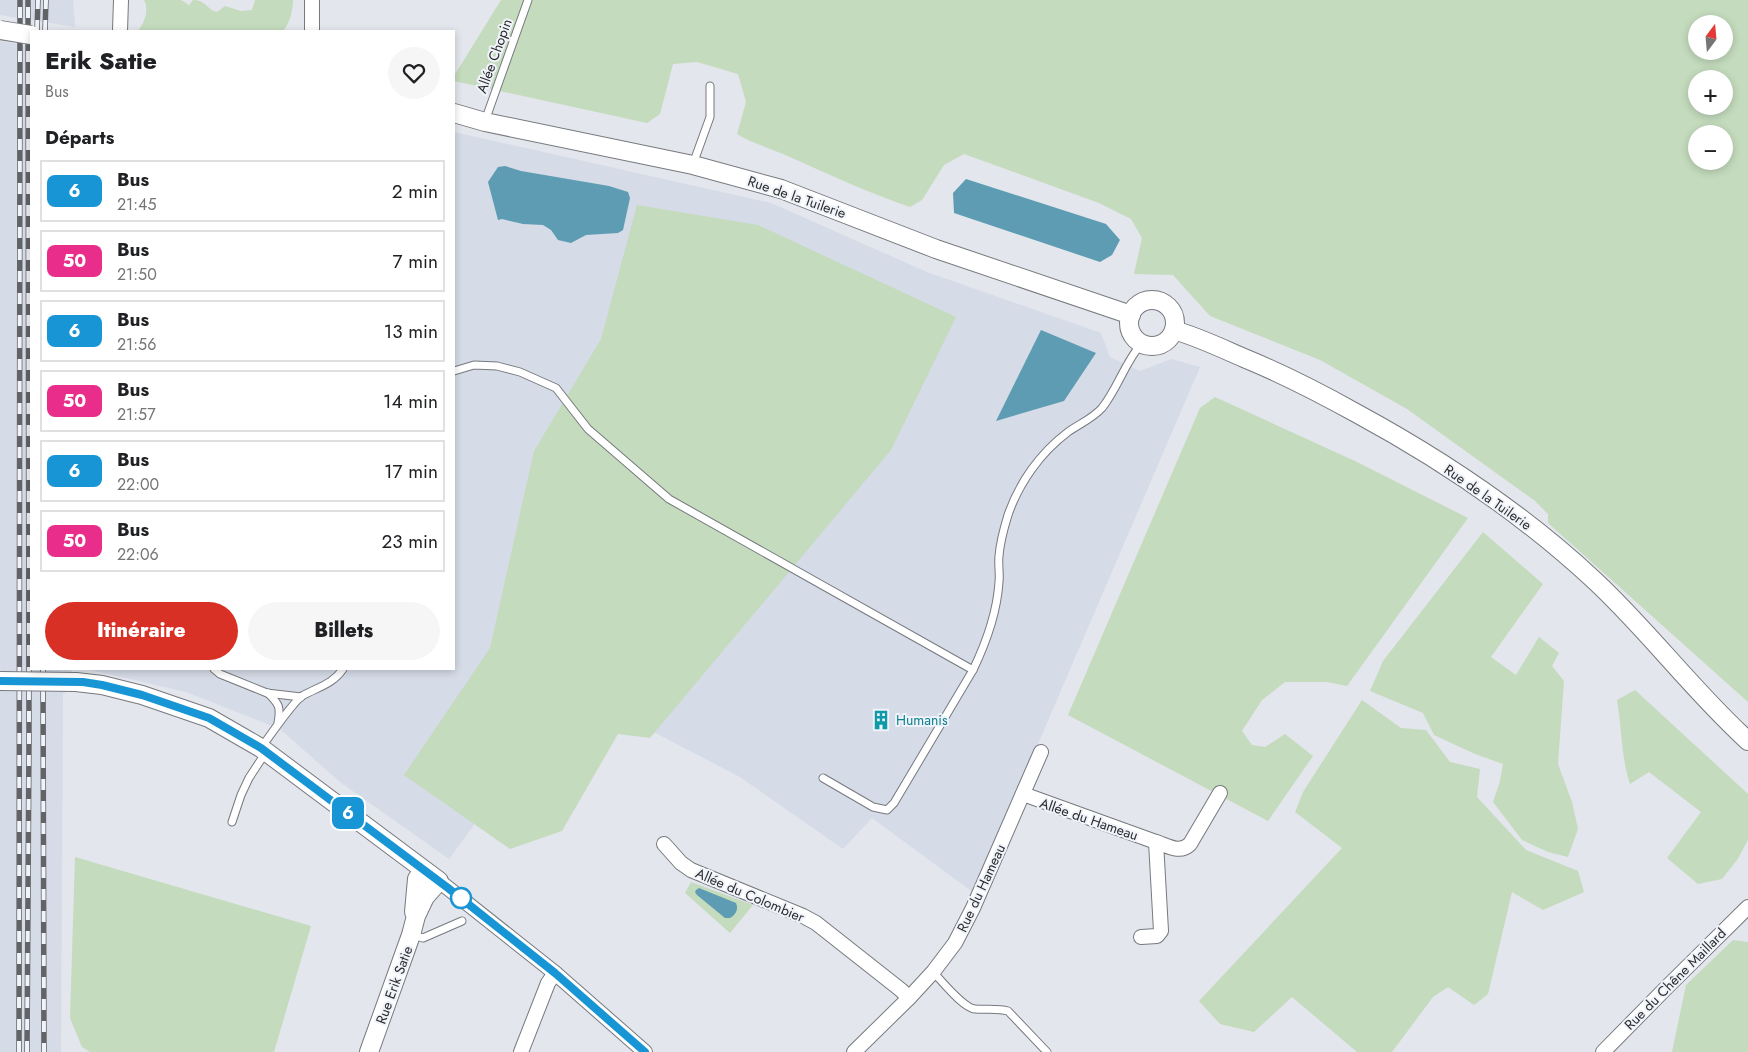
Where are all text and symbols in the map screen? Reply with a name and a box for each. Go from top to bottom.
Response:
north arrow [1688,15,1732,60]
map controls [1688,15,1733,170]
street label: Allée Chopin [471,16,517,96]
text: Erik Satie [45,43,157,78]
button: heart [388,47,440,99]
button: + [1688,70,1733,115]
text: Bus [45,80,69,103]
text: Départs [45,124,114,151]
button: − [1688,125,1733,170]
text: Bus [117,166,149,193]
street label: Rue de la Tuilerie [745,171,849,223]
text: 6 [68,178,81,204]
text: 2 min [392,178,438,205]
text: 21:45 [117,193,156,216]
text: Bus [117,236,149,263]
text: 50 [63,248,86,274]
text: 7 min [393,248,438,275]
text: 21:50 [117,263,157,286]
text: Bus [117,306,149,333]
text: 6 [68,318,81,344]
text: 13 min [384,318,438,345]
text: 21:56 [117,333,156,356]
text: Bus [117,376,149,403]
text: 50 [63,388,86,414]
text: 14 min [383,388,438,415]
text: 21:57 [117,403,156,426]
text: Bus [117,446,149,473]
text: 6 [68,458,81,484]
text: 17 min [384,458,438,485]
street label: Rue de la Tuilerie [1440,459,1536,535]
text: 22:00 [117,473,159,496]
text: Bus [117,516,149,543]
text: 50 [63,528,86,554]
text: 23 min [381,528,438,555]
text: 22:06 [117,543,159,566]
button: Itinéraire [45,602,238,660]
button: Billets [248,602,440,660]
building icon: Humanis [870,709,892,731]
place label: Humanis [896,710,948,730]
street label: Allée du Hameau [1037,793,1141,845]
line badge: 6 [332,797,364,829]
text: 6 [342,800,354,826]
street label: Rue du Hameau [952,841,1010,935]
street label: Allée du Colombier [692,863,808,927]
unlabelled marker [450,887,472,909]
street label: Rue du Chêne Maillard [1620,924,1730,1034]
street label: Rue Erik Satie [371,943,417,1027]

